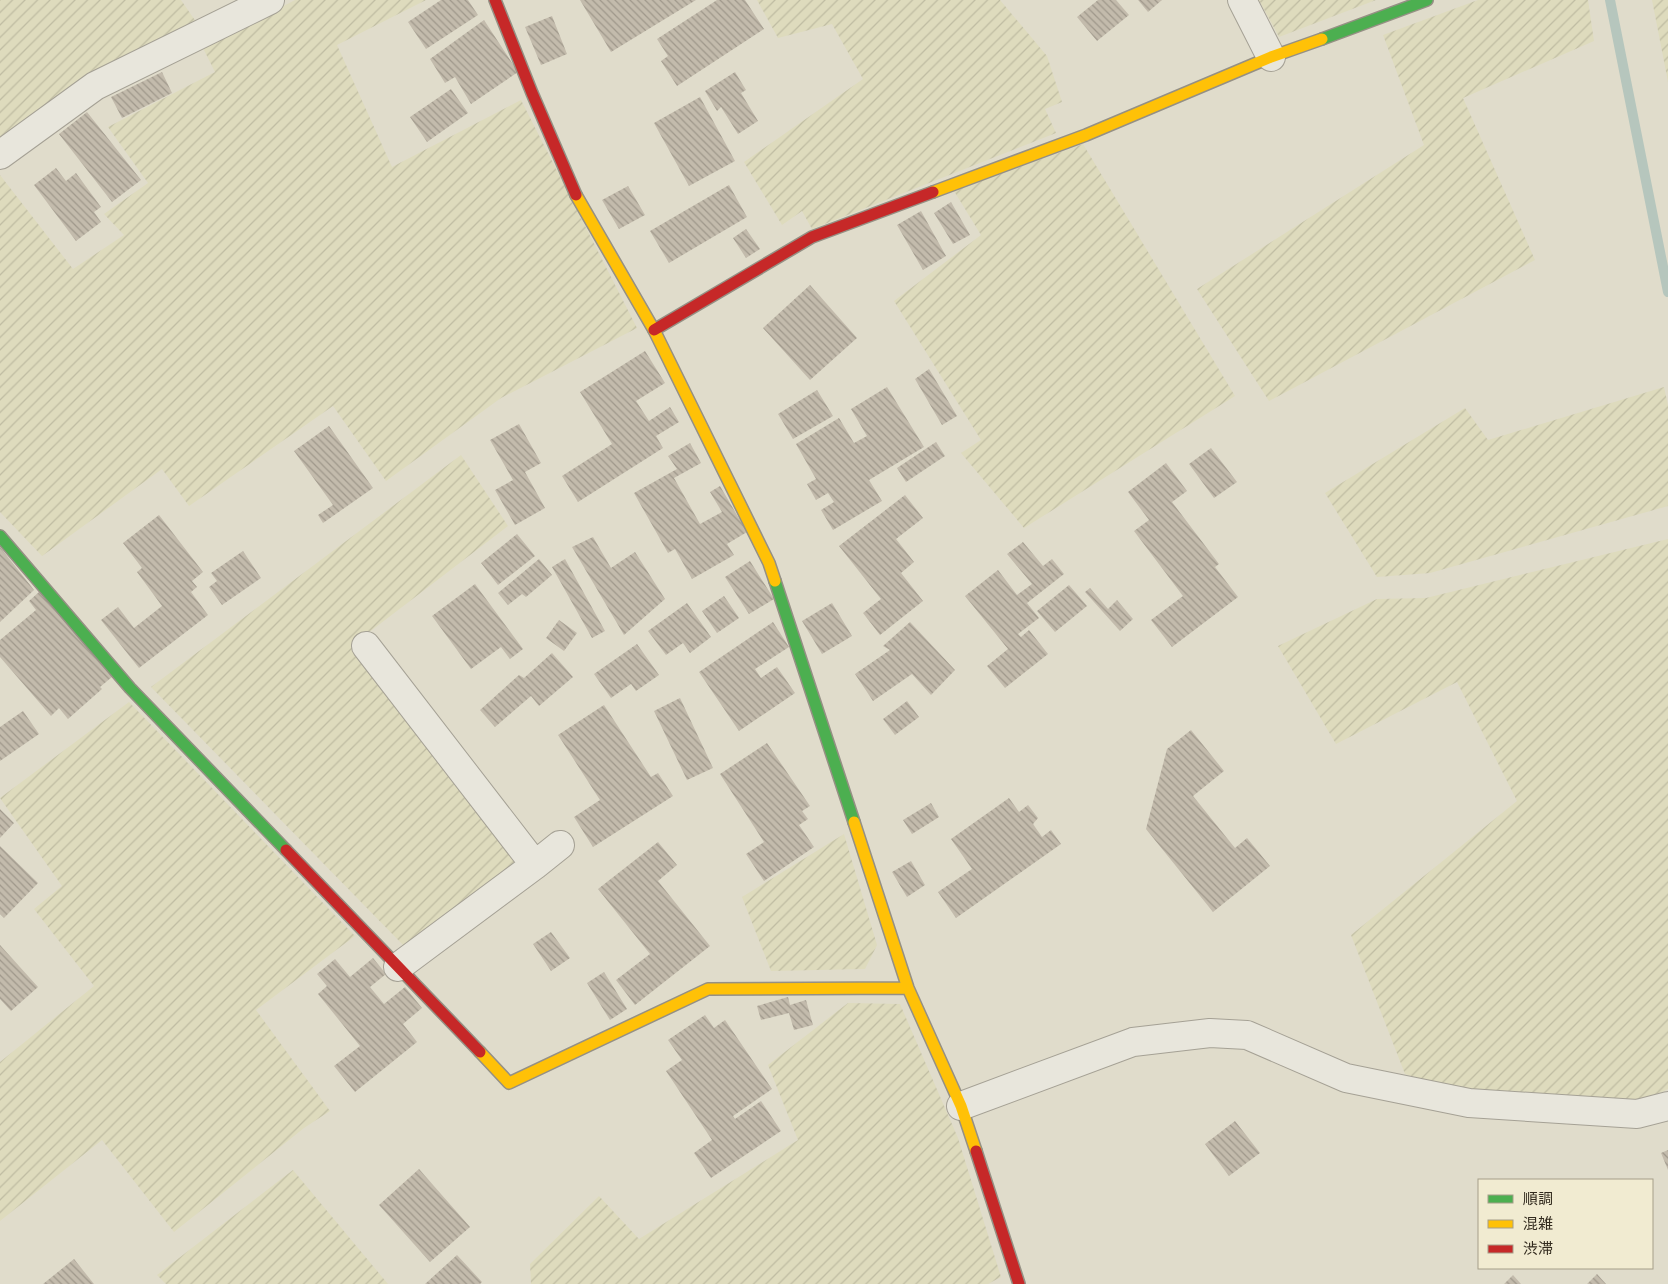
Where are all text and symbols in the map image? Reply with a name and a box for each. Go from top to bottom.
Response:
legend [1478,1179,1653,1269]
text: 順調 [1523,1188,1553,1208]
text: 混雑 [1523,1213,1553,1233]
text: 渋滞 [1523,1238,1553,1258]

